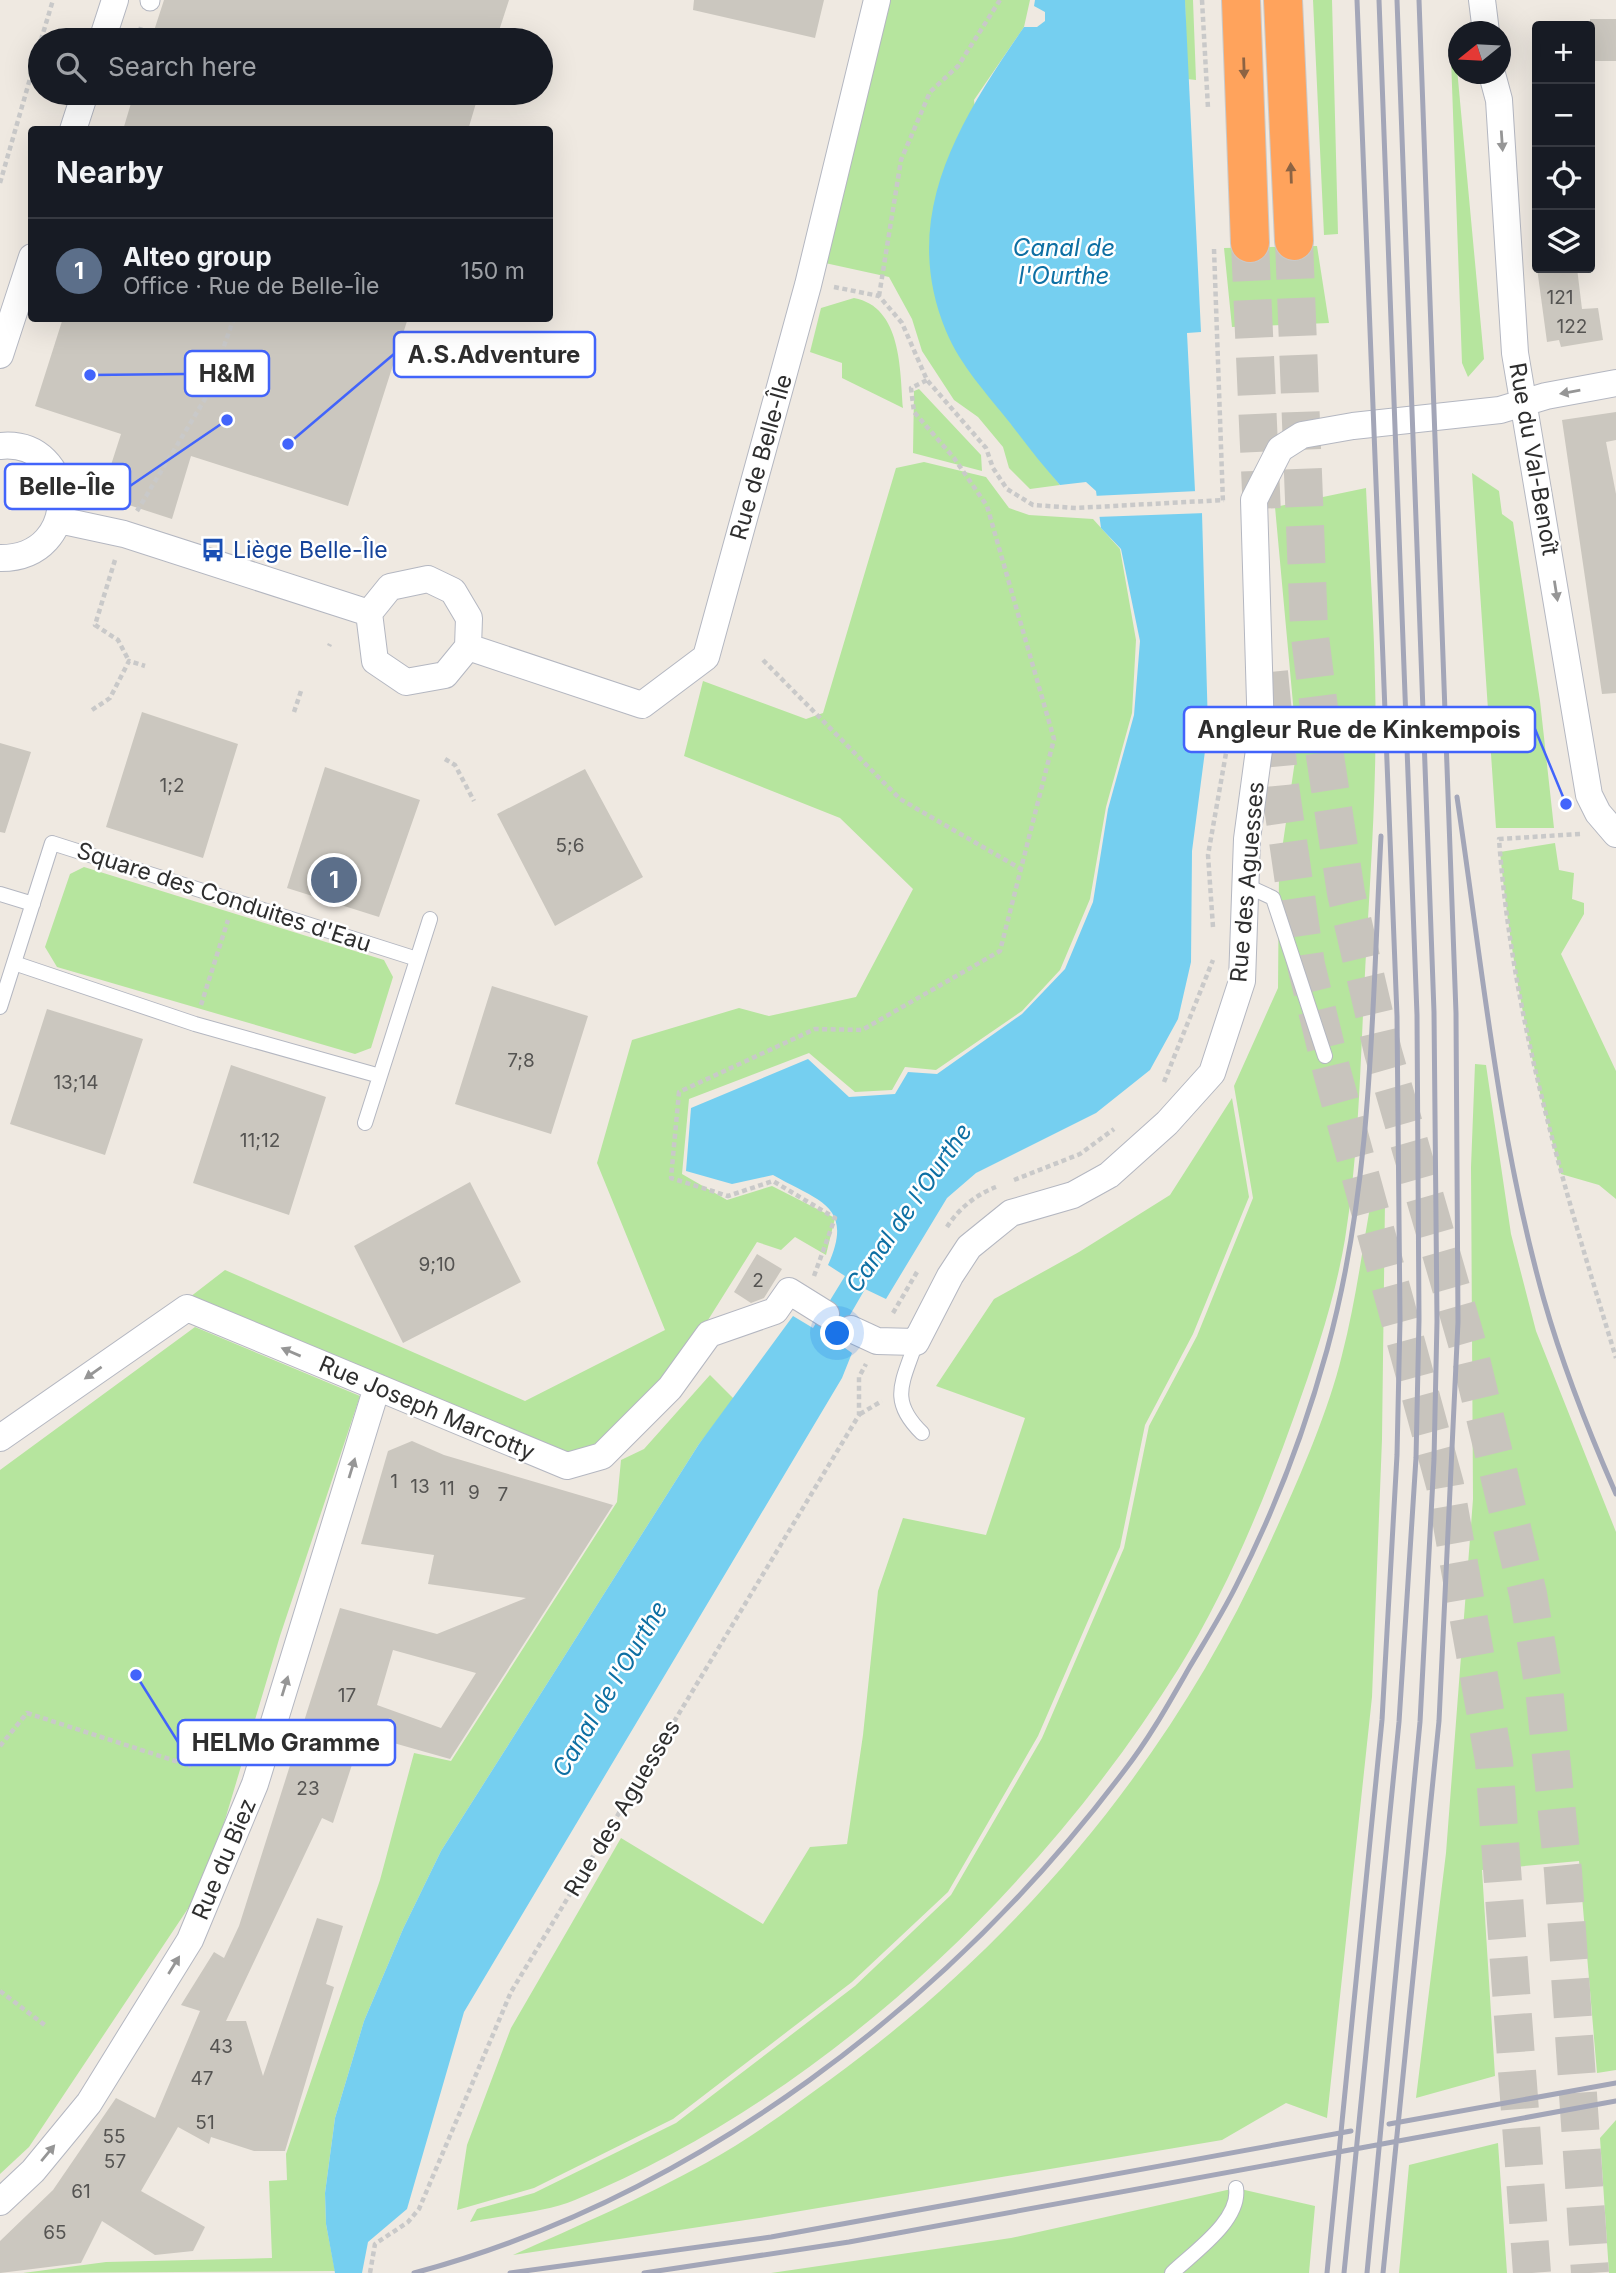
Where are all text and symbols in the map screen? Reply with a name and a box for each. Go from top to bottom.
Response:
north arrow [1448,21,1511,84]
map controls [1532,21,1595,273]
button: + [1532,21,1595,84]
search box [28,28,553,105]
icon: search [52,48,90,86]
text: Search here [108,51,257,82]
one-way arrow [1239,57,1250,79]
button: − [1532,84,1595,147]
one-way arrow [1497,130,1508,152]
button: locate [1532,147,1595,210]
text: Nearby [56,154,164,190]
one-way arrow [1285,162,1296,184]
button: layers [1532,210,1595,273]
water label: Canal de l'Ourthe [1013,233,1115,290]
text: Alteo group [123,241,272,272]
text: 1 [74,257,84,285]
text: 150 m [461,257,525,285]
text: Office · Rue de Belle-Île [123,272,379,300]
house number: 121 [1546,286,1574,309]
house number: 122 [1557,315,1587,338]
callout: A.S.Adventure [394,332,595,377]
text: A.S.Adventure [408,340,580,369]
callout: H&M [185,351,269,396]
text: H&M [199,359,255,388]
street label: Rue du Val-Benoît [1503,360,1565,558]
street label: Rue de Belle-Île [724,371,798,543]
one-way arrow [1559,386,1581,397]
callout: Belle-Île [5,464,130,509]
text: Belle-Île [19,471,115,501]
bus stop icon: Liège Belle-Île [199,536,227,564]
place label: Liège Belle-Île [233,536,388,564]
one-way arrow [1551,580,1562,602]
callout: Angleur Rue de Kinkempois [1184,707,1535,752]
text: Angleur Rue de Kinkempois [1197,715,1521,744]
house number: 1;2 [159,774,185,797]
street label: Rue des Aguesses [1224,781,1270,983]
house number: 5;6 [555,834,585,857]
street label: Square des Conduites d'Eau [73,836,375,958]
pin: 1 [311,854,357,906]
house number: 7;8 [507,1049,535,1072]
house number: 13;14 [53,1071,99,1094]
water label: Canal de l'Ourthe [839,1118,978,1298]
house number: 11;12 [240,1129,280,1152]
house number: 9;10 [418,1253,456,1276]
house number: 2 [752,1269,764,1292]
your location [820,1316,854,1350]
one-way arrow [280,1346,301,1357]
street label: Rue Joseph Marcotty [315,1350,539,1466]
one-way arrow [84,1366,102,1380]
one-way arrow [347,1458,357,1479]
house number: 1 [390,1470,398,1493]
house number: 13 [410,1475,430,1498]
house number: 11 [439,1477,455,1500]
house number: 9 [468,1481,480,1504]
house number: 7 [498,1483,508,1506]
water label: Canal de l'Ourthe [546,1596,673,1782]
one-way arrow [281,1675,291,1696]
house number: 17 [338,1684,356,1707]
street label: Rue des Aguesses [558,1715,686,1901]
callout: HELMo Gramme [178,1720,395,1765]
text: HELMo Gramme [192,1728,380,1757]
house number: 23 [296,1777,320,1800]
street label: Rue du Biez [186,1794,262,1924]
one-way arrow [168,1955,181,1974]
house number: 43 [209,2035,233,2058]
house number: 47 [190,2067,214,2090]
house number: 51 [195,2111,215,2134]
house number: 55 [102,2125,126,2148]
one-way arrow [40,2145,55,2162]
house number: 57 [104,2150,126,2173]
house number: 61 [71,2180,91,2203]
house number: 65 [43,2221,67,2244]

